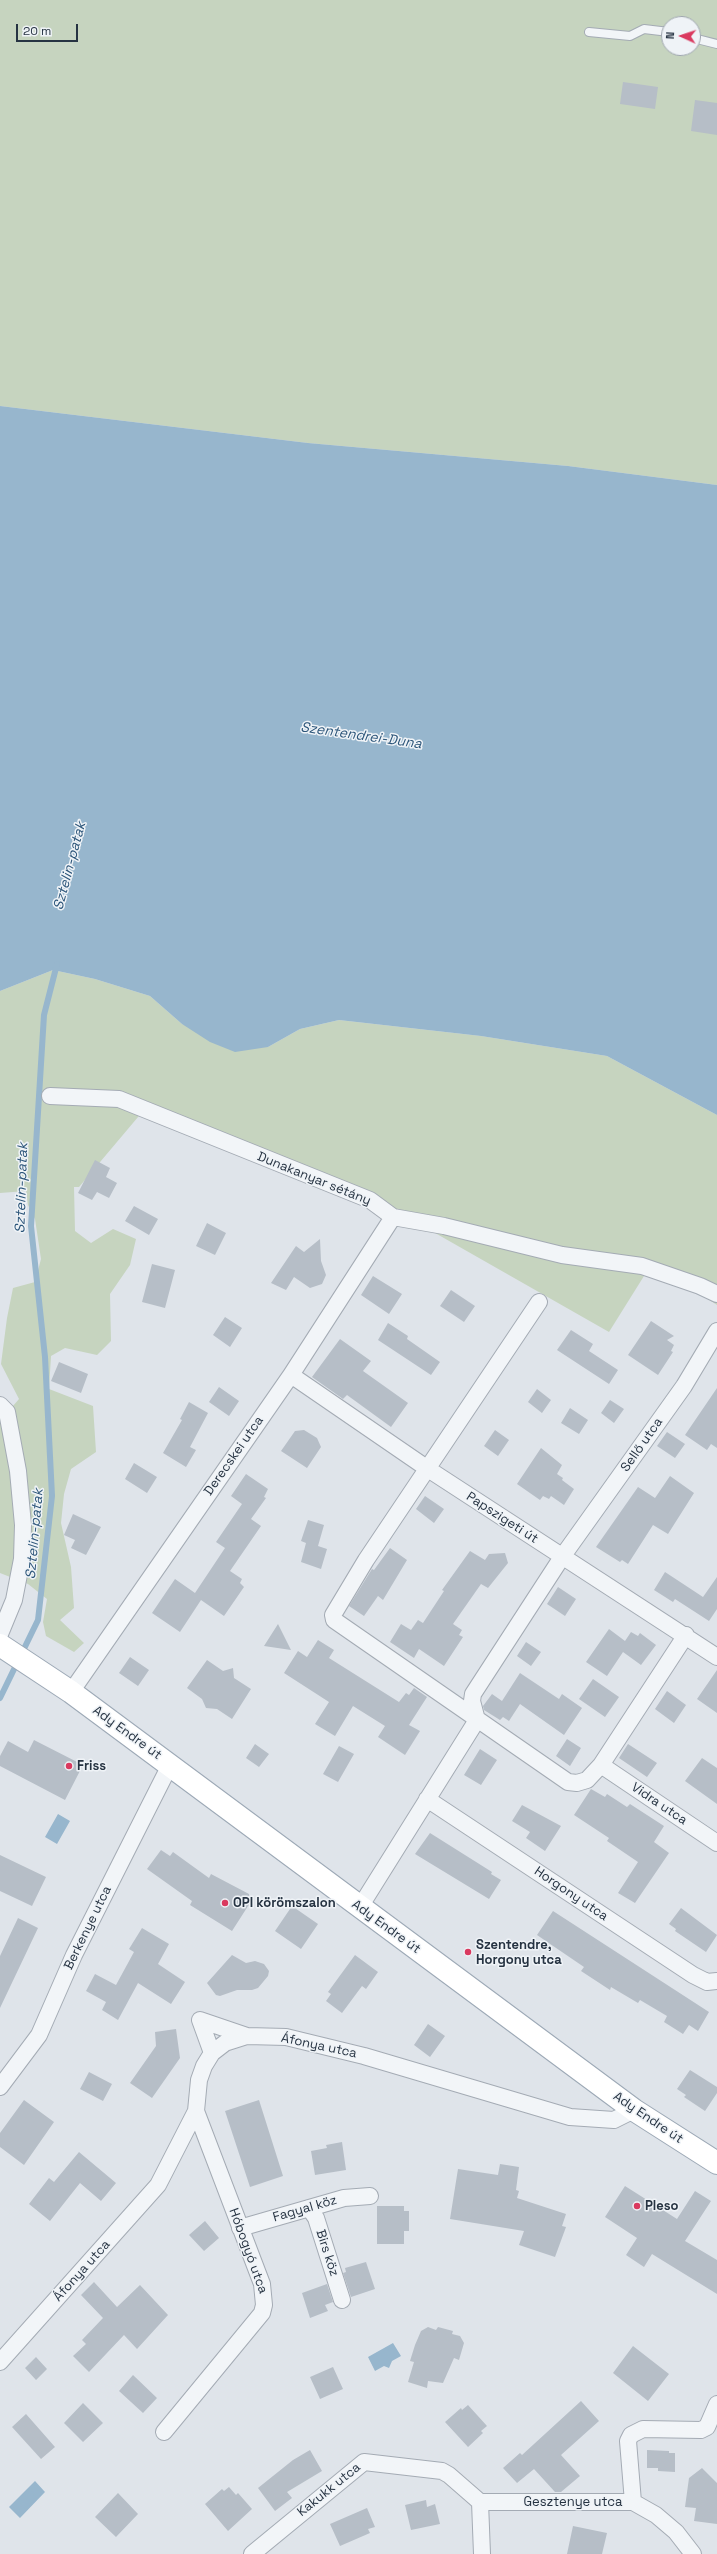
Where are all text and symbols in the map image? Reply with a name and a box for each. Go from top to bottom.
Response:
scale bar [18,16,80,42]
north arrow [661,16,701,56]
text: 20 m [23,23,51,39]
text: N [663,31,677,39]
water label: Szentendrei-Duna [299,719,423,753]
water label: Sztelin-patak [50,820,90,912]
water label: Sztelin-patak [12,1142,32,1234]
street label: Dunakanyar sétány [255,1149,373,1209]
street label: Derecskei utca [201,1413,267,1499]
street label: Sellő utca [618,1415,666,1475]
water label: Sztelin-patak [23,1488,47,1580]
street label: Papszigeti út [463,1489,541,1547]
street label: Ady Endre út [90,1703,164,1763]
place label: Friss [77,1758,106,1774]
marker: Friss [64,1761,74,1771]
street label: Vidra utca [628,1780,690,1828]
street label: Horgony utca [531,1864,611,1924]
street label: Berkenye utca [61,1884,115,1972]
place label: OPI körömszalon [233,1895,336,1911]
street label: Ady Endre út [349,1897,423,1957]
marker: OPI körömszalon [220,1898,230,1908]
place label: Szentendre, Horgony utca [476,1937,562,1968]
marker: Szentendre, Horgony utca [463,1947,473,1957]
street label: Áfonya utca [280,2030,358,2062]
street label: Ady Endre út [610,2089,686,2147]
street label: Fagyal köz [271,2192,339,2226]
place label: Pleso [645,2198,679,2214]
marker: Pleso [632,2201,642,2211]
street label: Hóbogyó utca [225,2206,271,2296]
street label: Birs köz [312,2228,342,2278]
street label: Áfonya utca [50,2237,114,2305]
street label: Kakukk utca [294,2460,364,2520]
street label: Gesztenye utca [523,2494,623,2510]

